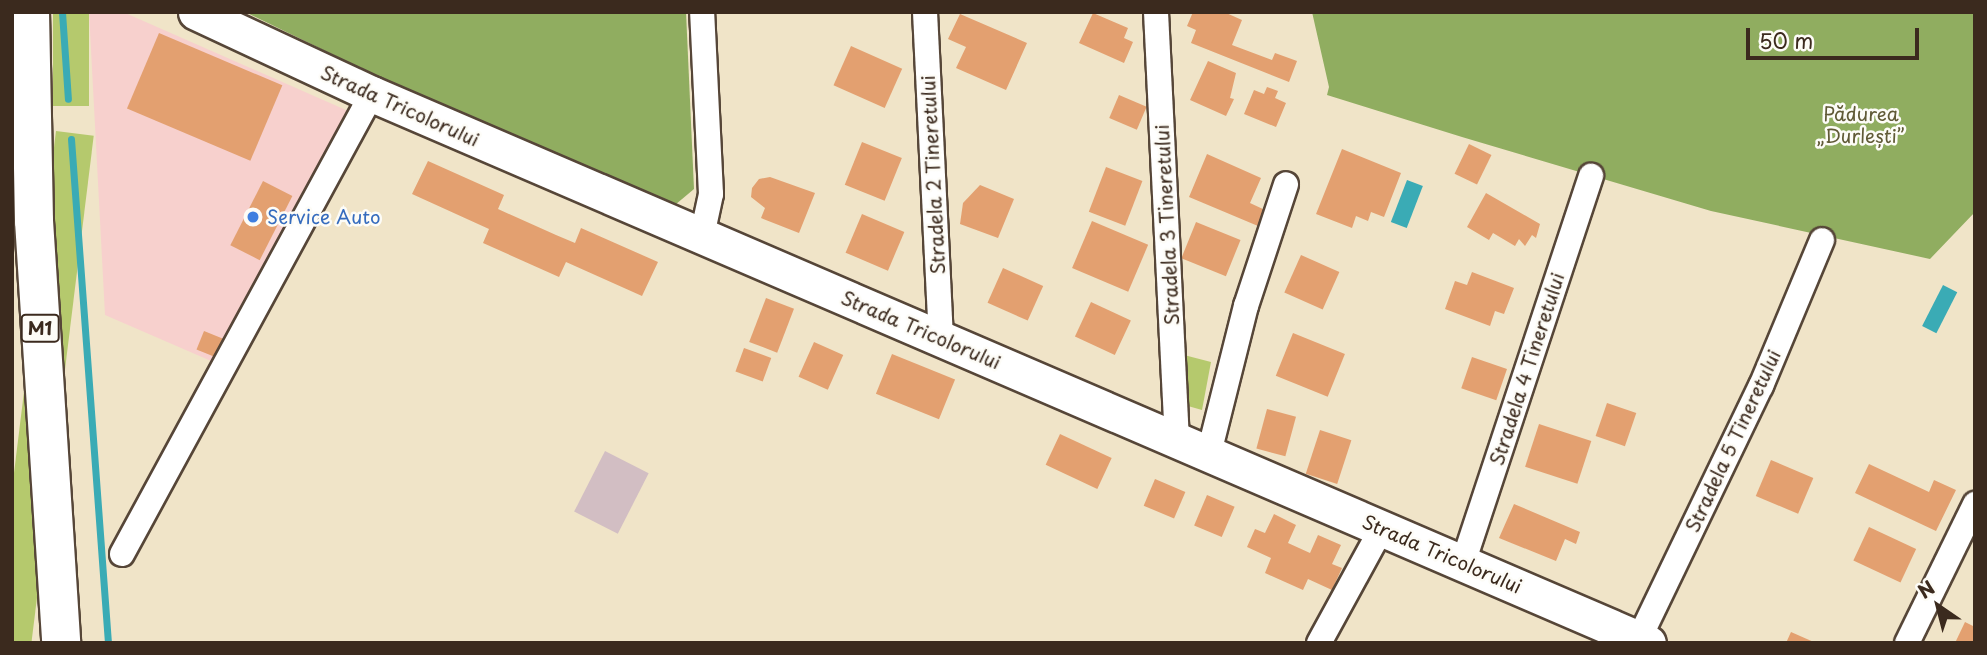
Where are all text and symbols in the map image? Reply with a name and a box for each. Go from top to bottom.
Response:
scale bar [1749,14,1922,58]
text: 50 m [1759,24,1813,56]
street label: Strada Tricolorului [317,61,483,151]
street label: Stradela 2 Tineretului [916,74,950,276]
park label: Pădurea „Durlești” [1817,103,1905,147]
street label: Stradela 3 Tineretului [1150,124,1184,326]
place label: Service Auto [267,206,381,228]
marker: Service Auto [245,209,261,225]
street label: Stradela 4 Tineretului [1485,270,1569,468]
street label: Strada Tricolorului [838,286,1004,374]
road number: M1 [19,314,61,342]
street label: Stradela 5 Tineretului [1680,346,1786,536]
street label: Strada Tricolorului [1359,510,1525,598]
north arrow [1903,571,1973,641]
text: N [1912,573,1940,605]

